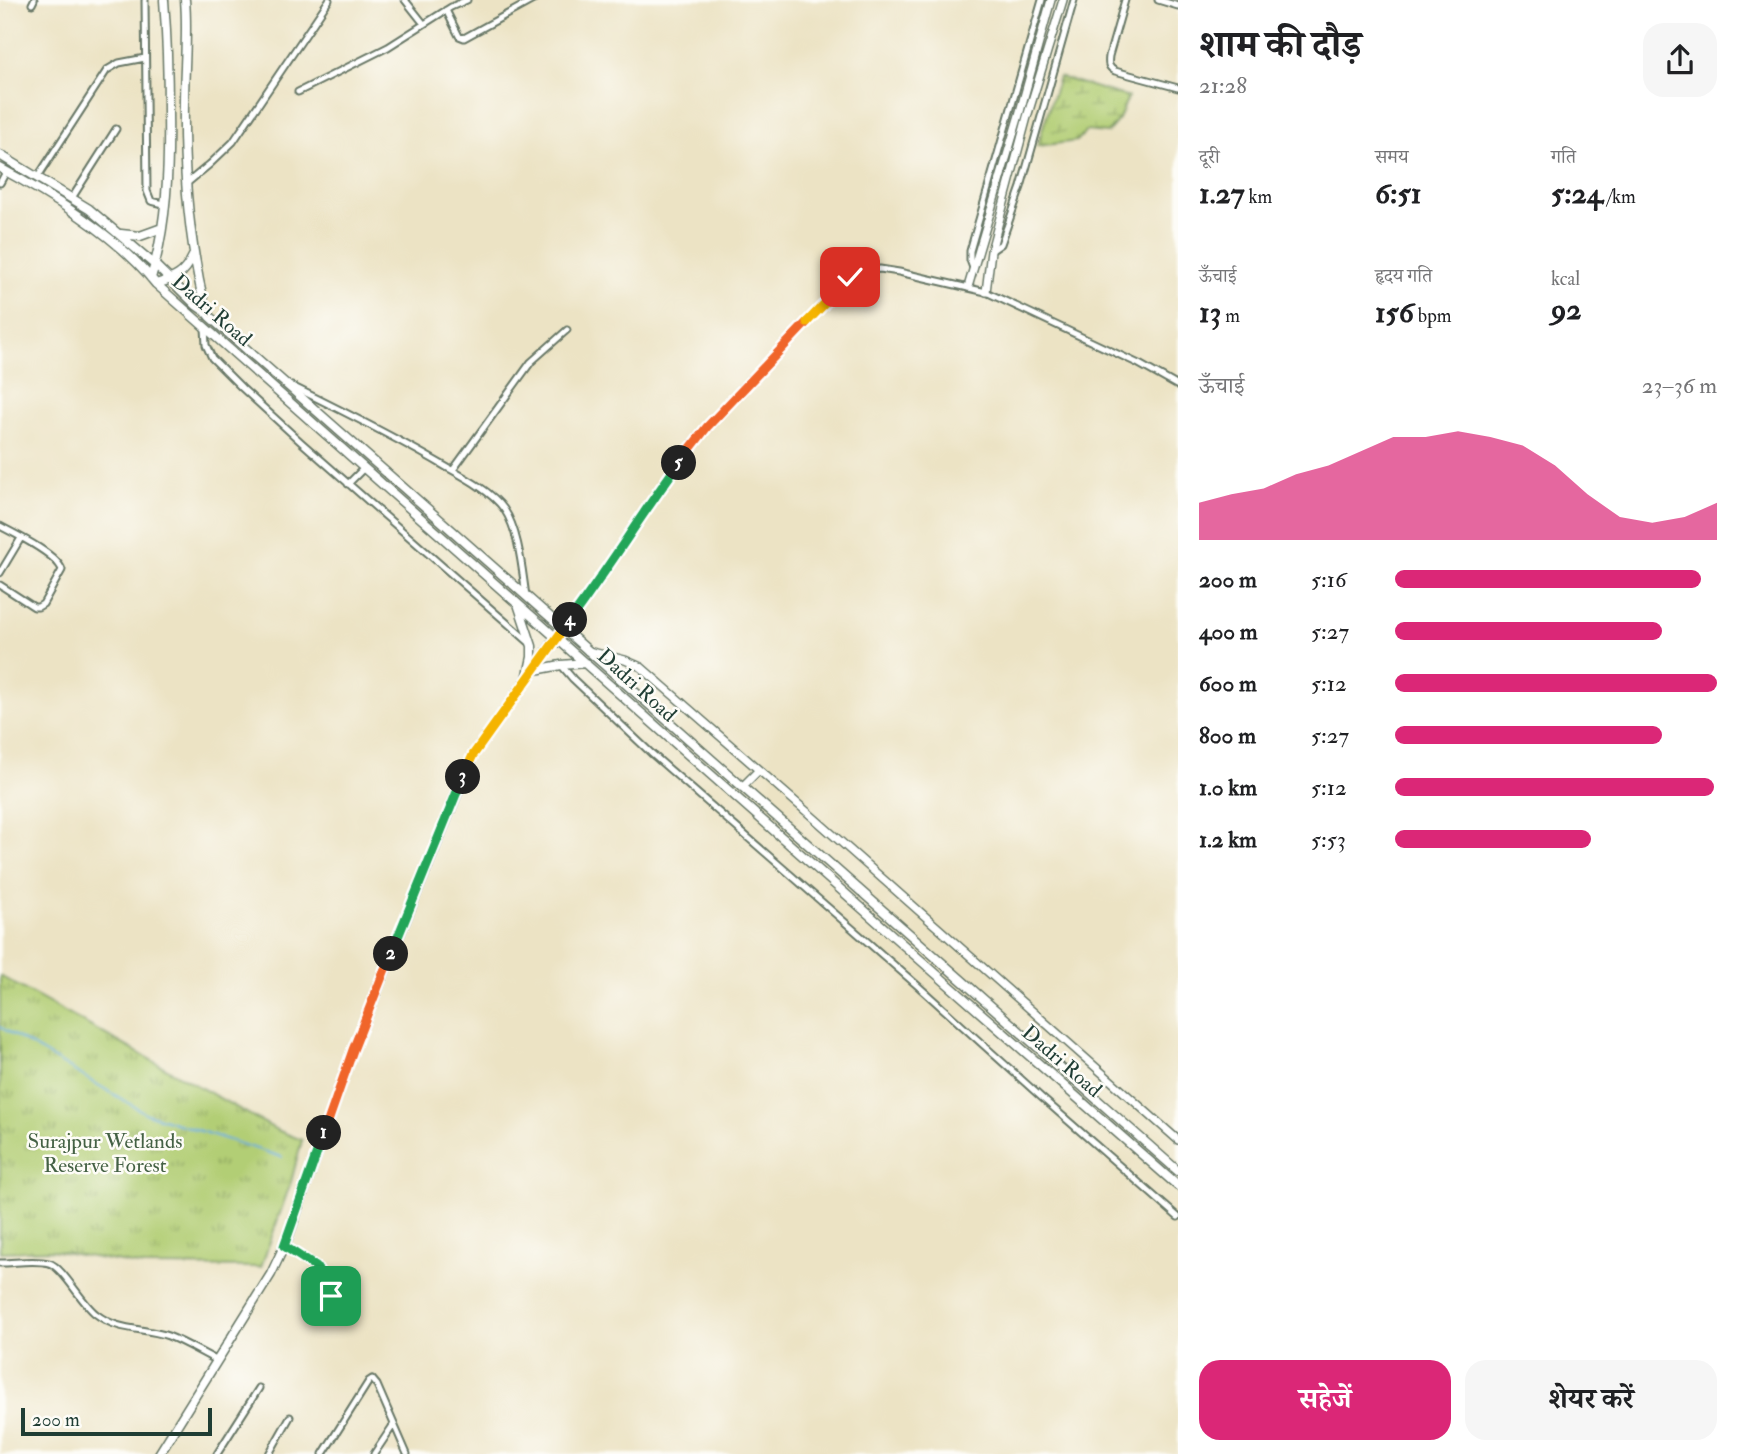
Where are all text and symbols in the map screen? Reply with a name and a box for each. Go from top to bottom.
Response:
text: शाम की दौड़ [1199,21,1361,69]
button: share [1643,23,1717,97]
text: 21:28 [1199,71,1247,100]
text: दूरी [1199,145,1220,169]
text: समय [1375,145,1408,169]
text: गति [1551,145,1576,169]
text: 1.27 [1199,175,1244,212]
text: 6:51 [1375,175,1421,212]
text: 5:24 [1551,175,1603,212]
text: km [1244,185,1272,209]
text: /km [1603,185,1636,209]
pin [820,247,880,307]
icon: check [831,258,869,296]
text: ऊँचाई [1199,264,1236,288]
text: हृदय गति [1375,264,1432,288]
text: kcal [1551,267,1580,291]
street label: Dadri Road [166,268,258,353]
text: 92 [1551,291,1582,328]
text: 13 [1199,294,1221,331]
text: 156 [1375,294,1414,331]
text: m [1221,304,1240,328]
text: bpm [1414,304,1452,328]
text: ऊँचाई [1199,371,1244,400]
text: 23–36 m [1642,371,1717,400]
pin: 5 [662,446,696,480]
text: 5 [674,450,683,474]
text: 200 m [1199,565,1257,594]
text: 5:16 [1311,565,1347,594]
pin: 4 [552,602,588,638]
text: 4 [564,607,575,631]
text: 400 m [1199,617,1258,646]
text: 5:27 [1311,617,1349,646]
street label: Dadri Road [591,643,683,729]
text: 600 m [1199,669,1257,698]
text: 5:12 [1311,669,1347,698]
text: 800 m [1199,721,1256,750]
text: 5:27 [1311,721,1349,750]
pin: 3 [446,760,480,794]
text: 3 [459,764,466,788]
text: 1.0 km [1199,773,1257,802]
text: 5:12 [1311,773,1347,802]
text: 1.2 km [1199,825,1257,854]
text: 5:53 [1311,825,1346,854]
pin: 2 [374,936,408,972]
text: 2 [386,941,395,965]
street label: Dadri Road [1016,1019,1108,1104]
pin: 1 [306,1116,342,1150]
text: 1 [320,1120,327,1144]
park label: Surajpur Wetlands Reserve Forest [28,1128,182,1179]
pin [301,1266,361,1326]
icon: arrive [312,1277,350,1315]
button: सहेजें [1199,1360,1451,1440]
button: शेयर करें [1465,1360,1717,1440]
scale bar [21,1405,212,1437]
text: 200 m [32,1408,80,1432]

